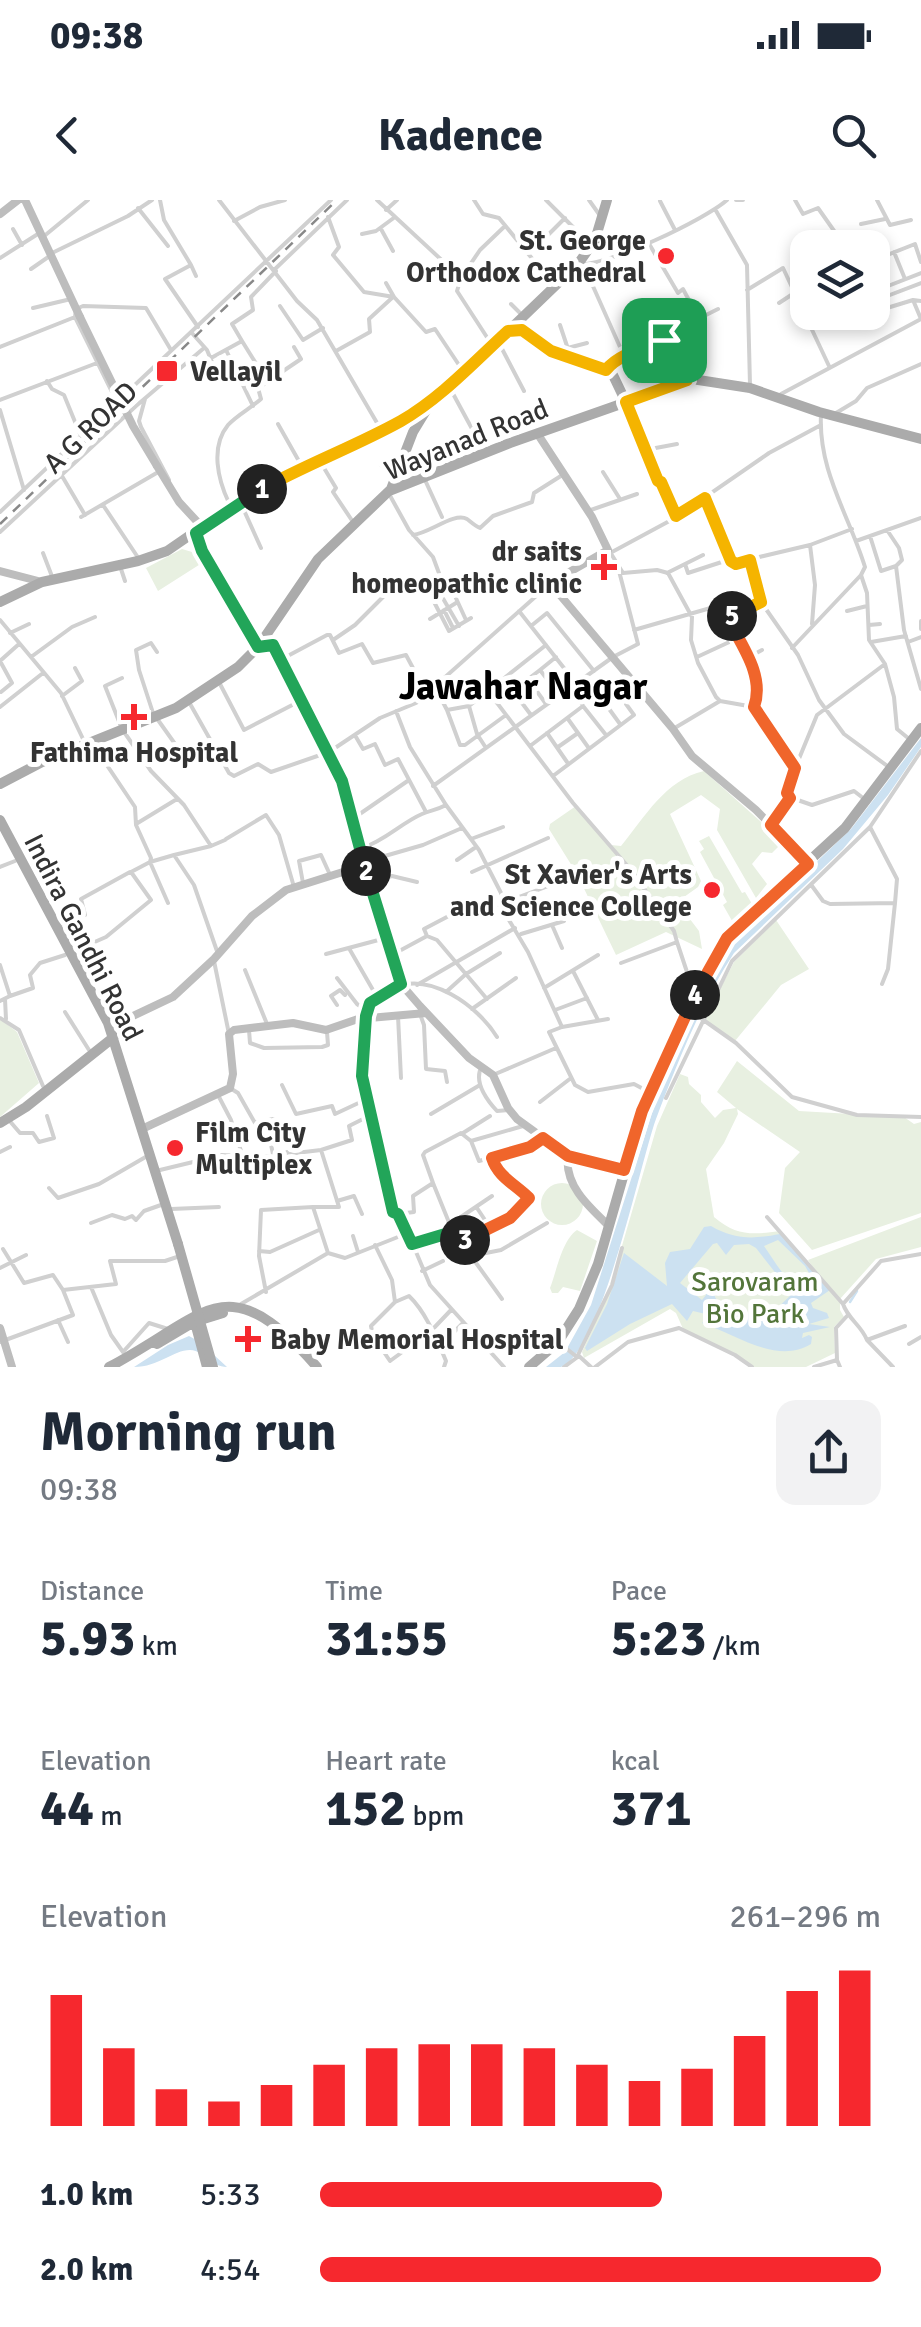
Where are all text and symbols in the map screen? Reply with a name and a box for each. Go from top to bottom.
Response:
text: 09:38 [50,12,143,59]
icon: back [40,108,95,163]
text: Kadence [378,108,543,163]
icon: search [826,108,881,163]
place label: St. George Orthodox Cathedral [406,224,646,290]
map controls [790,230,890,330]
button: layers [790,230,890,330]
marker: St. George Orthodox Cathedral [655,245,677,267]
pin [622,298,707,383]
icon: arrive [637,313,692,368]
place label: Vellayil [190,355,282,389]
marker: Vellayil [154,358,180,384]
street label: A G ROAD [37,375,145,481]
street label: Wayanad Road [379,392,553,488]
pin: 1 [237,464,287,514]
text: 1 [254,472,270,506]
place label: dr saits homeopathic clinic [351,535,582,601]
marker: dr saits homeopathic clinic [591,554,617,580]
pin: 5 [707,591,757,641]
text: 5 [724,599,740,633]
district label: Jawahar Nagar [399,663,648,710]
marker: Fathima Hospital [121,704,147,730]
place label: Fathima Hospital [30,736,238,770]
street label: Indira Gandhi Road [16,828,150,1047]
pin: 2 [341,846,391,896]
text: 2 [358,854,374,888]
place label: St Xavier's Arts and Science College [450,858,692,924]
marker: St Xavier's Arts and Science College [701,879,723,901]
pin: 4 [670,970,720,1020]
text: 4 [687,978,703,1012]
place label: Film City Multiplex [195,1116,312,1182]
marker: Film City Multiplex [164,1137,186,1159]
pin: 3 [440,1215,490,1265]
text: 3 [457,1223,473,1257]
park label: Sarovaram Bio Park [691,1265,819,1331]
place label: Baby Memorial Hospital [270,1323,564,1357]
marker: Baby Memorial Hospital [235,1326,261,1352]
text: Morning run [40,1398,337,1466]
button: share [776,1400,881,1505]
text: 09:38 [40,1470,118,1509]
text: Distance [40,1574,144,1608]
text: Time [325,1574,383,1608]
text: Pace [611,1574,667,1608]
text: 5.93 [40,1608,135,1670]
text: 31:55 [325,1608,448,1670]
text: 5:23 [611,1608,706,1670]
text: km [135,1629,178,1663]
text: /km [706,1629,761,1663]
text: Elevation [40,1744,152,1778]
text: Heart rate [325,1744,447,1778]
text: kcal [611,1744,660,1778]
text: 44 [40,1778,94,1840]
text: 152 [325,1778,406,1840]
text: 371 [611,1778,692,1840]
text: m [94,1799,123,1833]
text: bpm [406,1799,464,1833]
text: Elevation [40,1897,167,1936]
text: 261–296 m [730,1897,881,1936]
text: 1.0 km [40,2175,133,2214]
text: 5:33 [200,2175,260,2214]
text: 2.0 km [40,2250,133,2289]
text: 4:54 [200,2250,260,2289]

